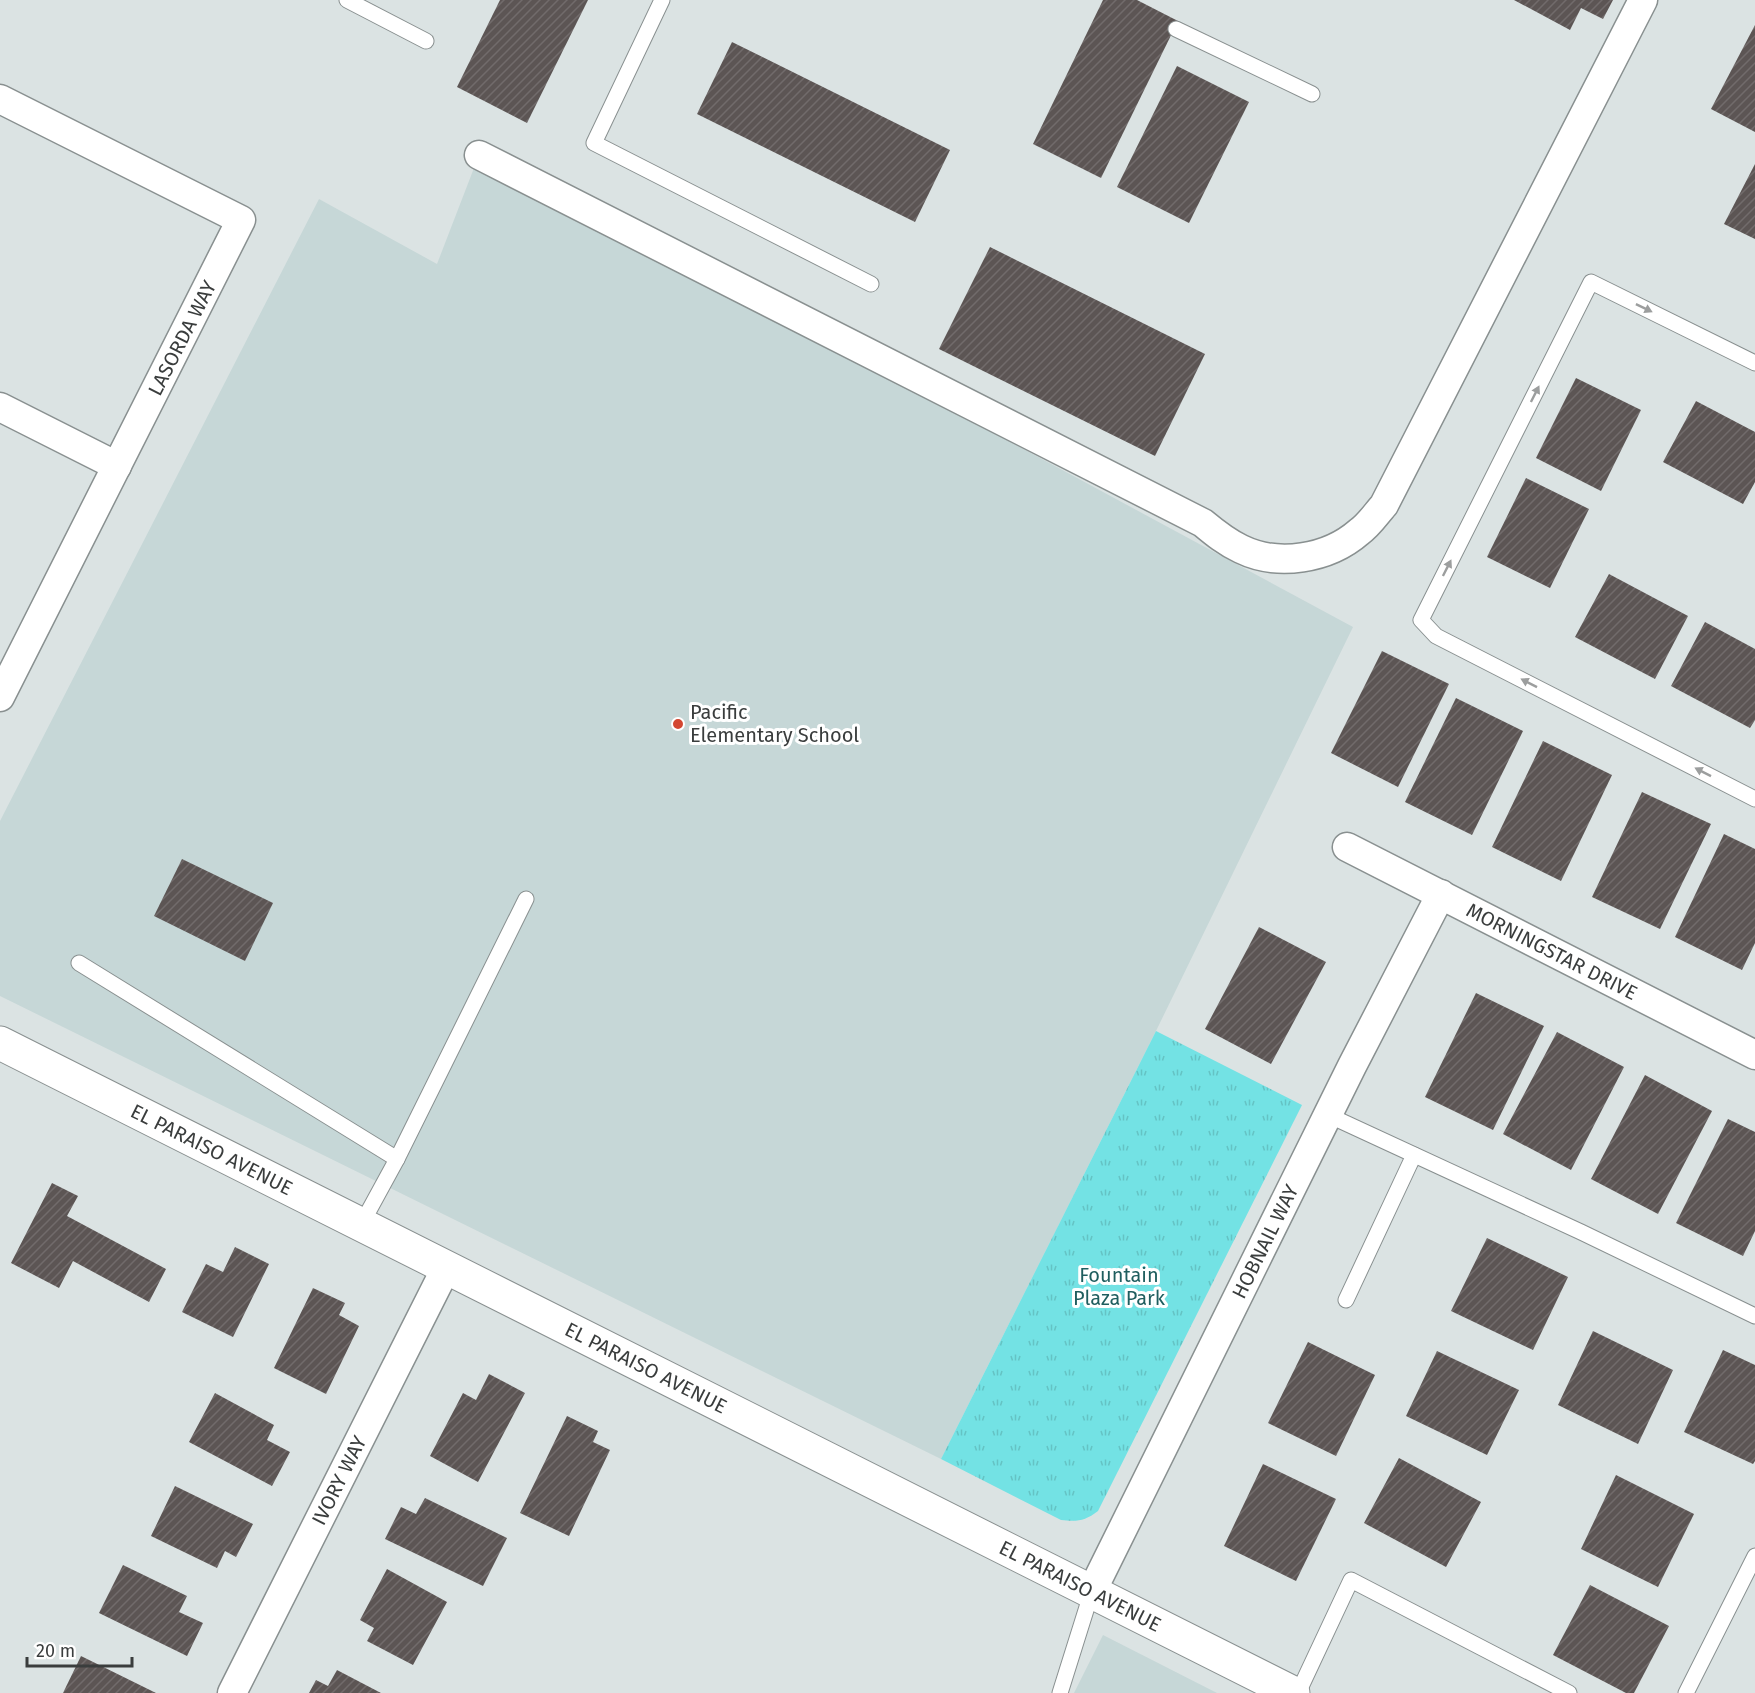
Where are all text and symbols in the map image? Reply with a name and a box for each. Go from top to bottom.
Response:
street label: LASORDA WAY [143,277,221,399]
one-way arrow [1635,303,1652,312]
one-way arrow [1529,385,1539,403]
one-way arrow [1442,560,1452,577]
one-way arrow [1521,679,1538,688]
place label: Pacific Elementary School [690,700,859,747]
marker: Pacific Elementary School [671,717,685,731]
one-way arrow [1694,767,1711,777]
street label: MORNINGSTAR DRIVE [1462,898,1641,1005]
street label: EL PARAISO AVENUE [127,1099,297,1200]
street label: HOBNAIL WAY [1227,1181,1303,1302]
park label: Fountain Plaza Park [1073,1263,1166,1310]
street label: EL PARAISO AVENUE [561,1317,731,1418]
street label: IVORY WAY [307,1432,371,1529]
street label: EL PARAISO AVENUE [995,1535,1165,1637]
scale bar [27,1630,132,1668]
text: 20 m [36,1640,75,1662]

